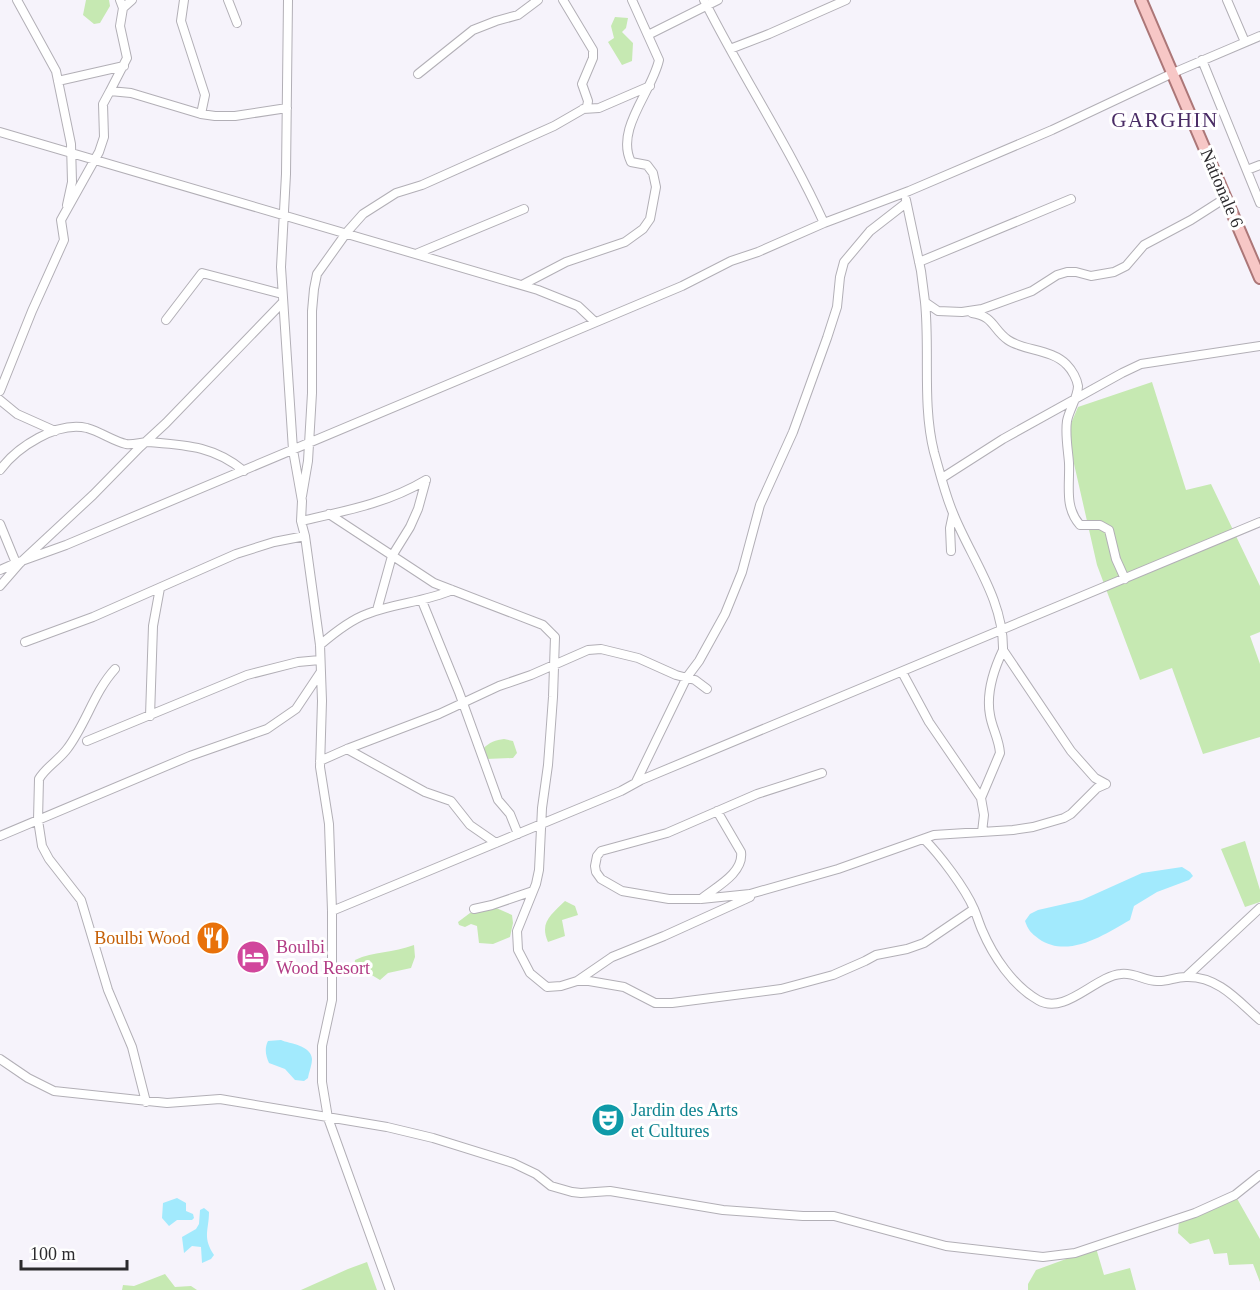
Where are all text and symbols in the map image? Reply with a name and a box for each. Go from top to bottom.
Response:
district label: GARGHIN [1111,108,1219,132]
street label: Nationale 6 [1196,146,1248,230]
restaurant icon: Boulbi Wood [195,920,231,956]
place label: Boulbi Wood [94,928,190,948]
place label: Boulbi Wood Resort [276,937,370,978]
hotel icon: Boulbi Wood Resort [235,939,271,975]
place label: Jardin des Arts et Cultures [631,1100,738,1141]
theatre icon: Jardin des Arts et Cultures [590,1102,626,1138]
scale bar [21,1233,128,1271]
text: 100 m [30,1244,76,1264]

